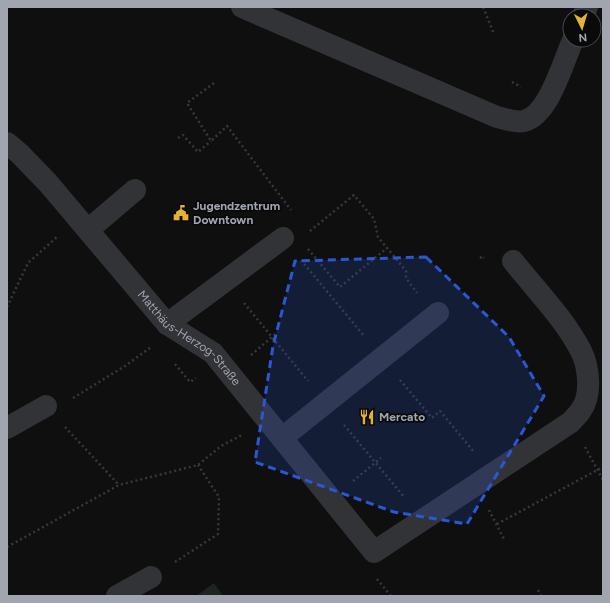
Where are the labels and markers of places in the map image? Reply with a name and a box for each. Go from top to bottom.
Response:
place label: Jugendzentrum Downtown [193,199,280,227]
public building icon: Jugendzentrum Downtown [172,204,190,222]
restaurant icon: Mercato [358,408,376,426]
place label: Mercato [379,410,425,424]

